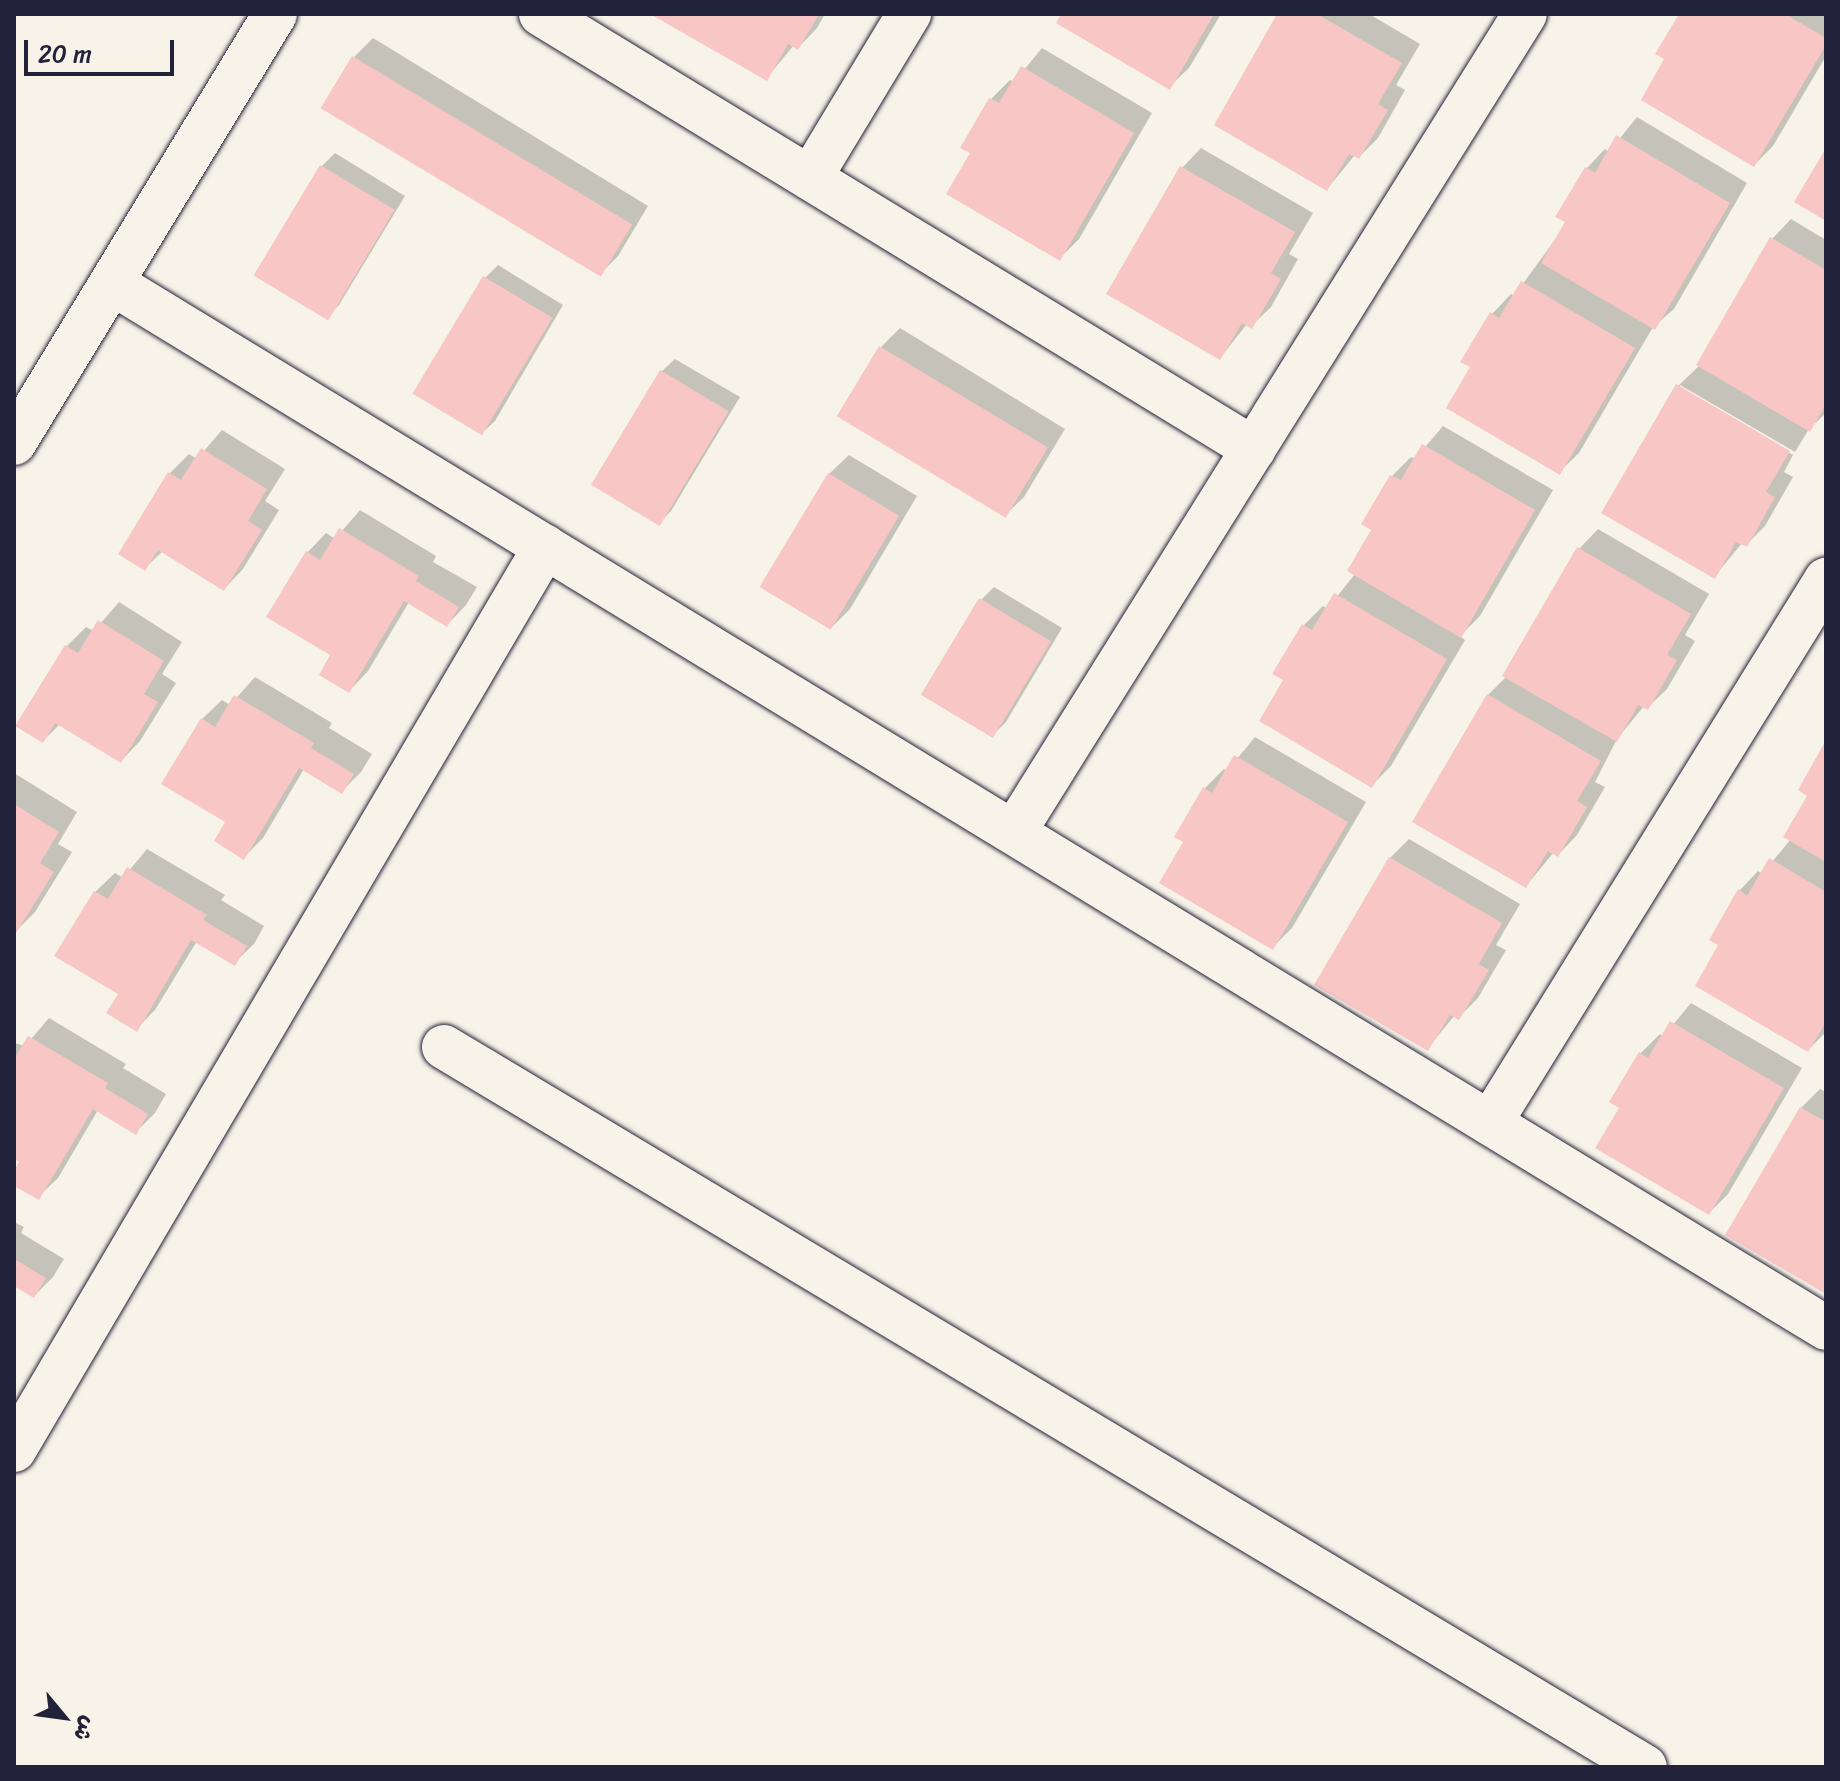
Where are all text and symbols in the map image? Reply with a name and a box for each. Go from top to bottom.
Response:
scale bar [28,24,178,74]
text: 20 m [38,33,92,75]
north arrow [24,1677,104,1757]
text: ش [63,1709,108,1749]

